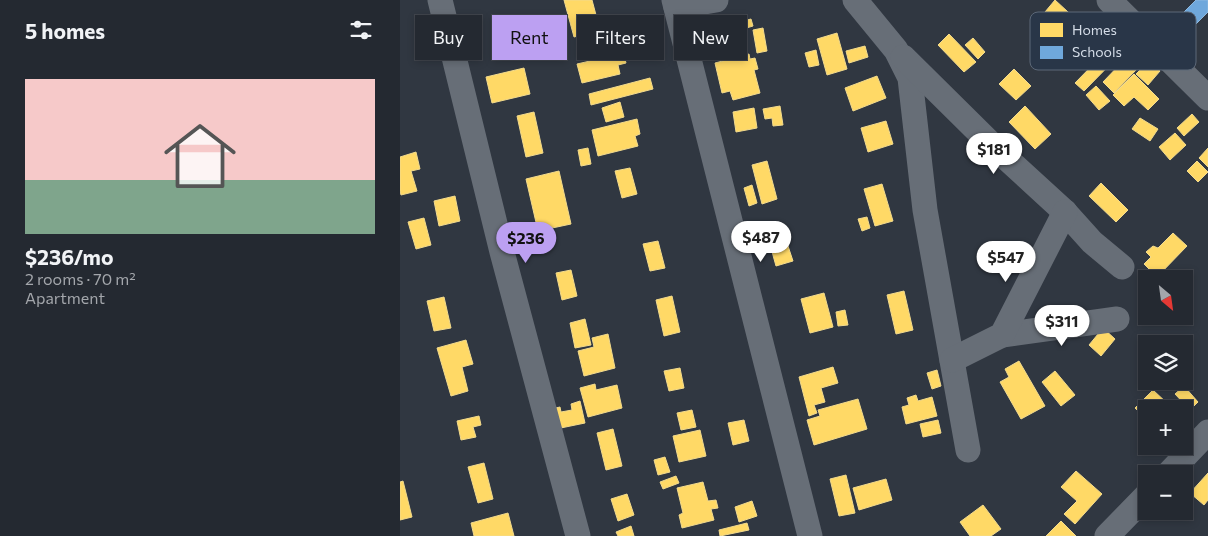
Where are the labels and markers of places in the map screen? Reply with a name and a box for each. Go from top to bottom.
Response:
pin: $181 [964,132,1024,175]
pin: $487 [731,220,791,263]
pin: $236 [496,222,556,264]
pin: $547 [976,240,1036,283]
pin: $311 [1032,304,1092,347]

